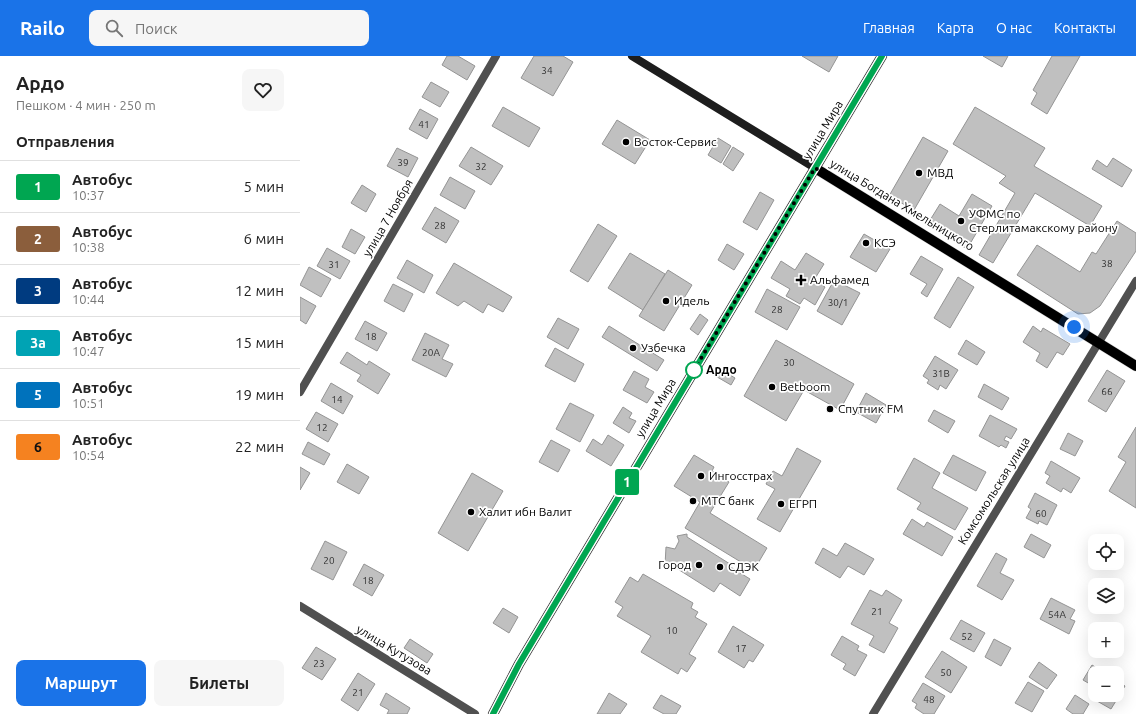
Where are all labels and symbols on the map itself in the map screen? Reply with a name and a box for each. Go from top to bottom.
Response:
house number: 34 [541,65,553,76]
street label: улица Мира [800,98,845,162]
house number: 41 [418,119,430,130]
place label: Восток-Сервис [634,135,717,148]
marker: Восток-Сервис [621,137,631,147]
street label: улица Богдана Хмельницкого [828,156,977,253]
house number: 39 [397,157,409,168]
house number: 32 [475,161,487,172]
place label: МВД [927,166,953,179]
marker: МВД [914,168,924,178]
street label: улица 7 Ноября [360,177,415,259]
place label: УФМС по Стерлитамакскому району [969,207,1118,234]
marker: УФМС по Стерлитамакскому району [956,216,966,226]
house number: 28 [434,220,446,231]
place label: КСЭ [874,236,896,249]
marker: КСЭ [861,238,871,248]
house number: 38 [1101,258,1113,269]
house number: 31 [328,259,340,270]
place label: Альфамед [810,273,869,286]
marker: Альфамед [795,274,807,286]
place label: Идель [674,294,709,307]
marker: Идель [661,296,671,306]
house number: 30/1 [828,297,848,308]
house number: 28 [771,304,783,315]
your location [1064,317,1084,337]
house number: 18 [365,331,377,342]
place label: Узбечка [641,341,686,354]
marker: Узбечка [628,343,638,353]
house number: 20А [422,347,440,358]
house number: 30 [783,357,795,368]
marker: Ардо [685,361,703,379]
place label: Ардо [706,363,737,376]
house number: 31В [932,368,950,379]
street label: улица Мира [633,376,678,440]
place label: Betboom [780,380,830,393]
marker: Betboom [767,382,777,392]
house number: 66 [1101,386,1113,397]
house number: 14 [331,394,343,405]
place label: Спутник FM [838,402,903,415]
marker: Спутник FM [825,404,835,414]
house number: 12 [316,422,328,433]
street label: Комсомольская улица [955,435,1032,547]
line badge: 1 [614,469,640,495]
place label: Ингосстрах [709,469,772,482]
marker: Ингосстрах [696,471,706,481]
place label: МТС банк [701,494,754,507]
marker: МТС банк [688,496,698,506]
place label: ЕГРП [789,497,817,510]
marker: ЕГРП [776,499,786,509]
place label: Халит ибн Валит [479,505,573,518]
marker: Халит ибн Валит [466,507,476,517]
house number: 60 [1035,508,1047,519]
house number: 20 [323,555,335,566]
place label: Город [658,558,691,571]
marker: Город [694,560,704,570]
place label: СДЭК [728,560,759,573]
marker: СДЭК [715,562,725,572]
house number: 18 [362,575,374,586]
house number: 21 [871,606,883,617]
house number: 54А [1048,609,1066,620]
street label: улица Кутузова [354,622,434,677]
house number: 10 [666,625,678,636]
house number: 52 [961,631,973,642]
house number: 17 [735,643,747,654]
house number: 23 [313,658,325,669]
house number: 50 [940,667,952,678]
house number: 21 [352,687,364,698]
house number: 48 [923,694,935,705]

